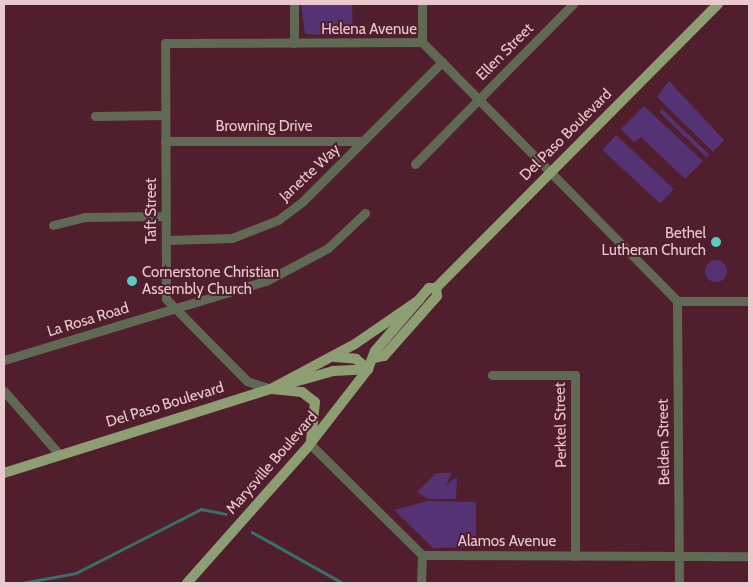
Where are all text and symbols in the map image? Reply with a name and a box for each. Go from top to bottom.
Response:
street label: Ellen Street [473,20,537,84]
street label: Helena Avenue [321,21,417,39]
street label: Del Paso Boulevard [516,85,616,185]
street label: Browning Drive [216,118,312,136]
street label: Janette Way [276,140,344,206]
street label: Taft Street [143,178,161,244]
place label: Bethel Lutheran Church [602,224,706,259]
marker: Bethel Lutheran Church [710,236,722,248]
place label: Cornerstone Christian Assembly Church [142,263,279,298]
marker: Cornerstone Christian Assembly Church [126,275,138,287]
street label: La Rosa Road [45,299,131,341]
street label: Del Paso Boulevard [104,379,226,431]
street label: Perktel Street [551,382,571,468]
street label: Belden Street [654,399,674,485]
street label: Marysville Boulevard [223,408,321,518]
street label: Alamos Avenue [458,533,556,551]

